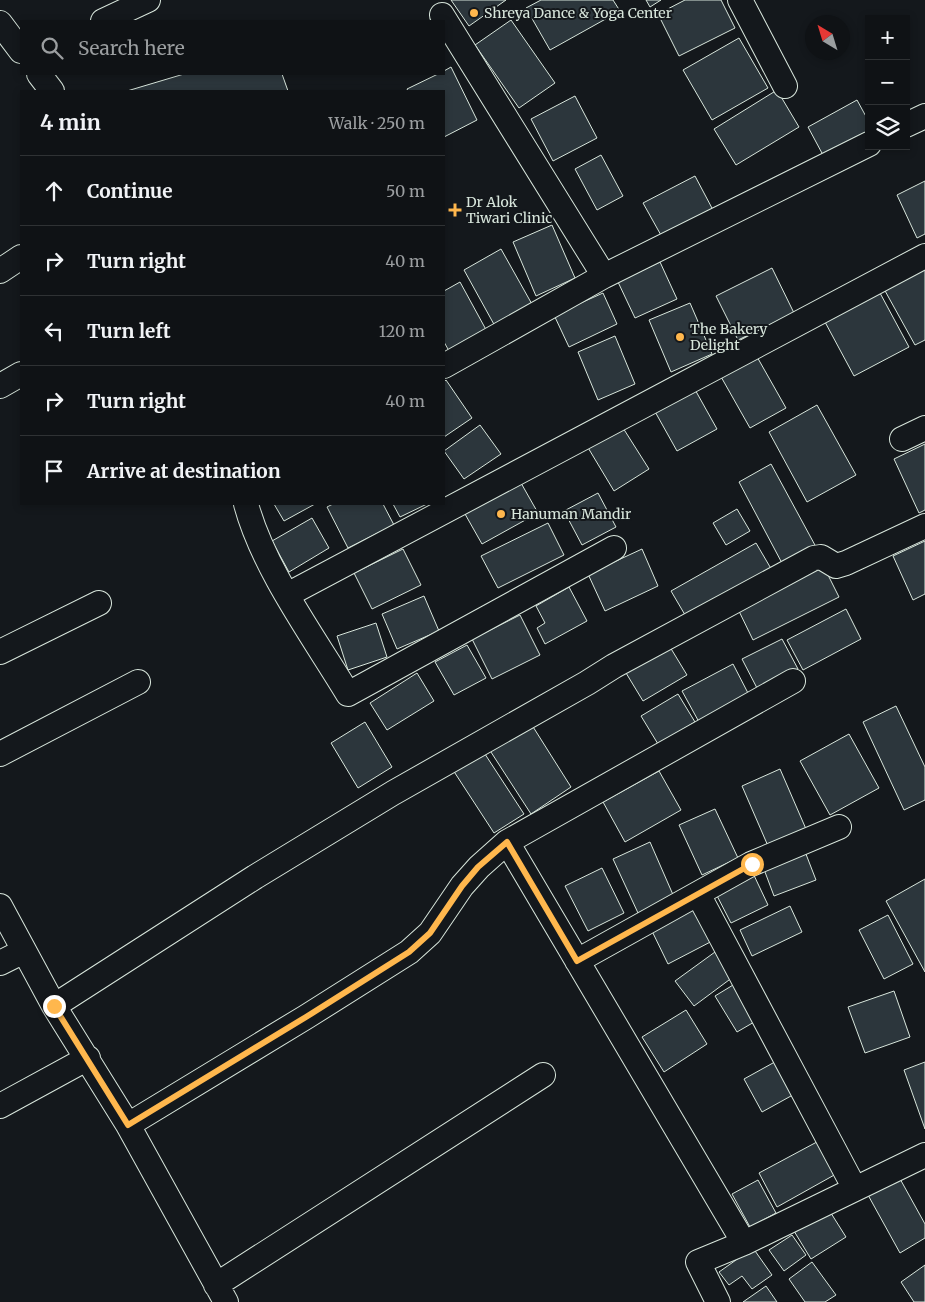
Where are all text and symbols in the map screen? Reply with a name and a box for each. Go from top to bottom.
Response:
place label: Shreya Dance & Yoga Center [484,4,672,22]
marker: Shreya Dance & Yoga Center [468,7,480,19]
north arrow [805,15,850,60]
map controls [865,15,910,150]
button: + [865,15,910,60]
search box [20,20,445,75]
icon: search [38,34,66,62]
text: Search here [78,36,185,60]
button: − [865,60,910,105]
button: layers [865,105,910,150]
text: 4 min [40,109,101,136]
text: Walk · 250 m [329,113,425,133]
icon: ahead [40,177,68,205]
text: Continue [87,179,173,203]
text: 50 m [386,181,425,201]
place label: Dr Alok Tiwari Clinic [466,193,552,227]
marker: Dr Alok Tiwari Clinic [448,203,462,217]
icon: right [40,247,68,275]
text: Turn right [87,249,186,273]
text: 40 m [385,251,425,271]
icon: left [40,317,68,345]
text: Turn left [87,319,171,343]
place label: The Bakery Delight [690,320,768,354]
text: 120 m [379,321,425,341]
marker: The Bakery Delight [674,331,686,343]
icon: right [40,387,68,415]
text: Turn right [87,389,186,413]
text: 40 m [385,391,425,411]
icon: arrive [40,457,68,485]
text: Arrive at destination [87,459,281,483]
place label: Hanuman Mandir [511,505,631,523]
marker: Hanuman Mandir [495,508,507,520]
route start [741,853,764,876]
route end [43,995,66,1018]

